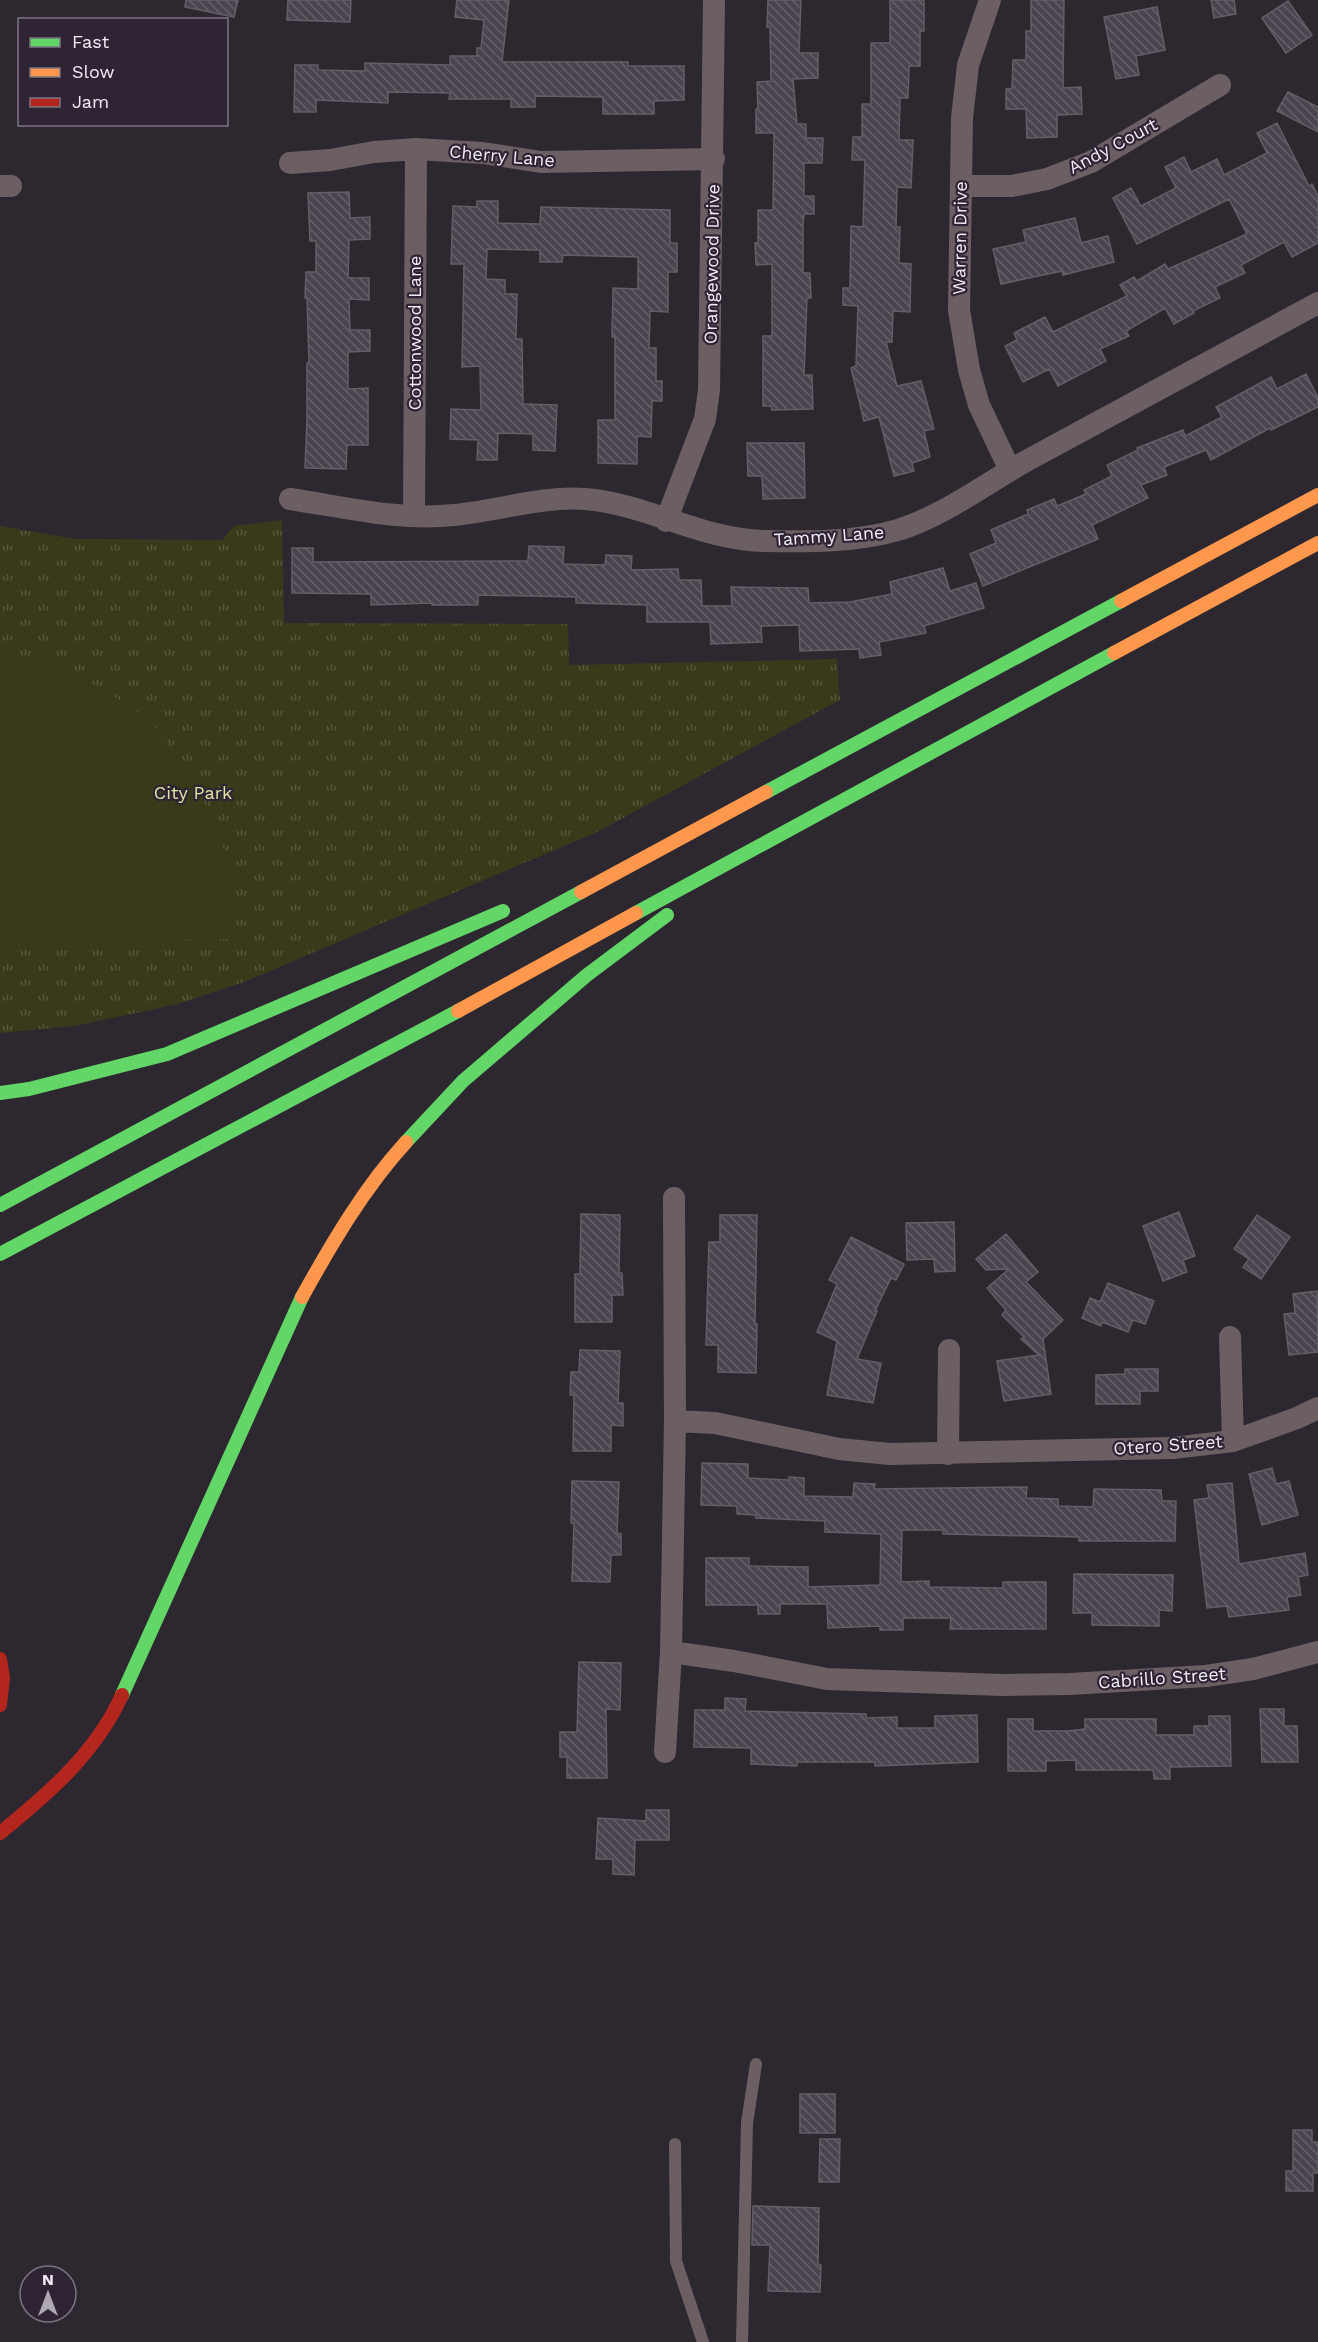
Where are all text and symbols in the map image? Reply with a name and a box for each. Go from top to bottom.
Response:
legend [18,18,228,126]
text: Fast [72,31,110,52]
text: Slow [72,61,115,82]
text: Jam [72,91,109,112]
street label: Andy Court [1065,113,1161,178]
street label: Cherry Lane [448,140,556,171]
street label: Warren Drive [948,181,971,295]
street label: Orangewood Drive [700,184,723,344]
street label: Cottonwood Lane [404,256,425,410]
street label: Tammy Lane [773,521,885,550]
park label: City Park [154,782,232,803]
street label: Otero Street [1113,1430,1224,1459]
street label: Cabrillo Street [1097,1663,1227,1692]
north arrow [18,2264,78,2324]
text: N [42,2270,54,2289]

